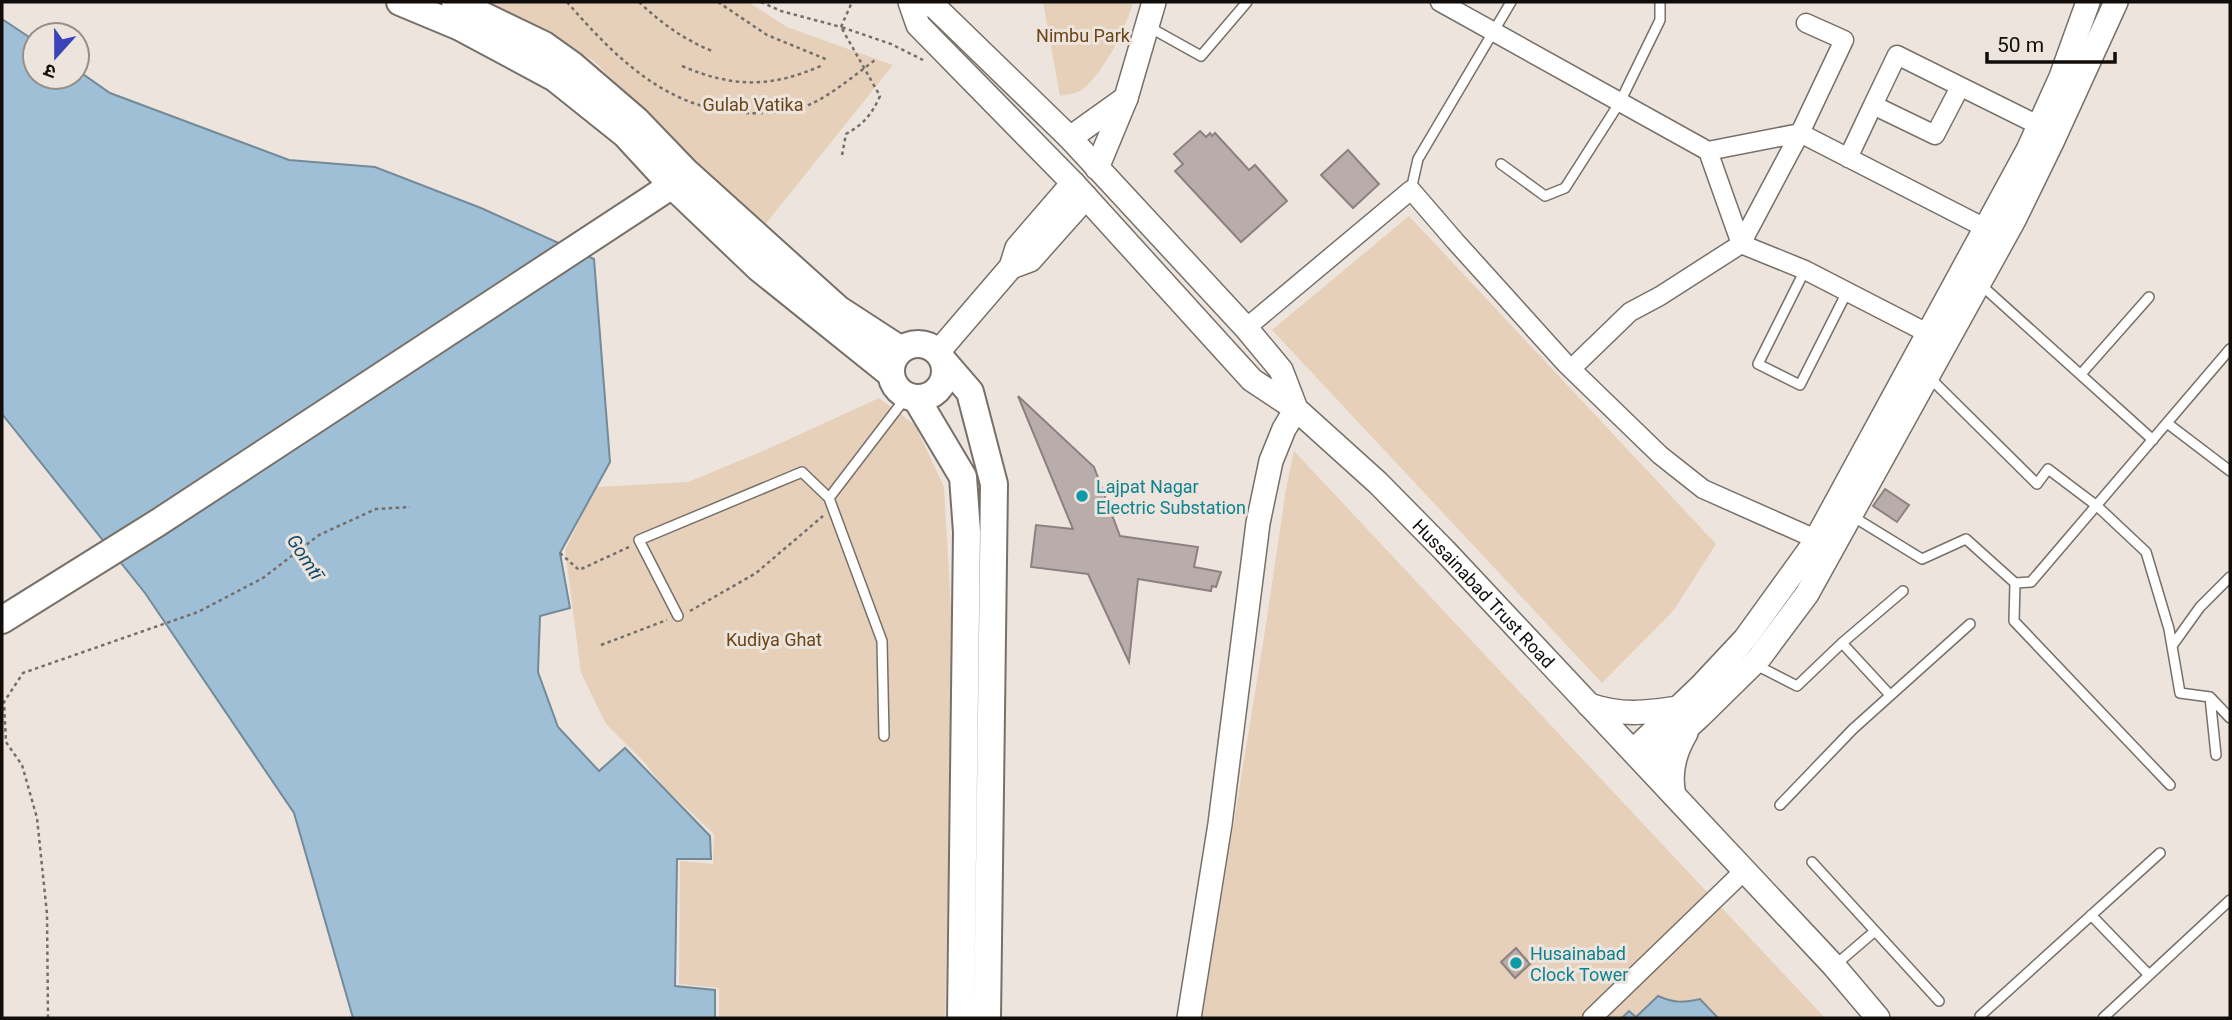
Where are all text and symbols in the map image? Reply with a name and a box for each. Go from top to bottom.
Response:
north arrow [21,21,91,91]
scale bar [1987,21,2115,65]
park label: Nimbu Park [1036,25,1131,46]
text: 50 m [1997,33,2044,57]
text: उ [40,58,59,84]
park label: Gulab Vatika [703,94,803,115]
place label: Lajpat Nagar Electric Substation [1096,476,1246,518]
marker: Lajpat Nagar Electric Substation [1074,488,1090,504]
street label: Hussainabad Trust Road [1409,515,1559,672]
water label: Gomtī [282,530,330,586]
park label: Kudiya Ghat [726,629,822,650]
place label: Husainabad Clock Tower [1530,943,1628,985]
marker: Husainabad Clock Tower [1508,955,1524,971]

